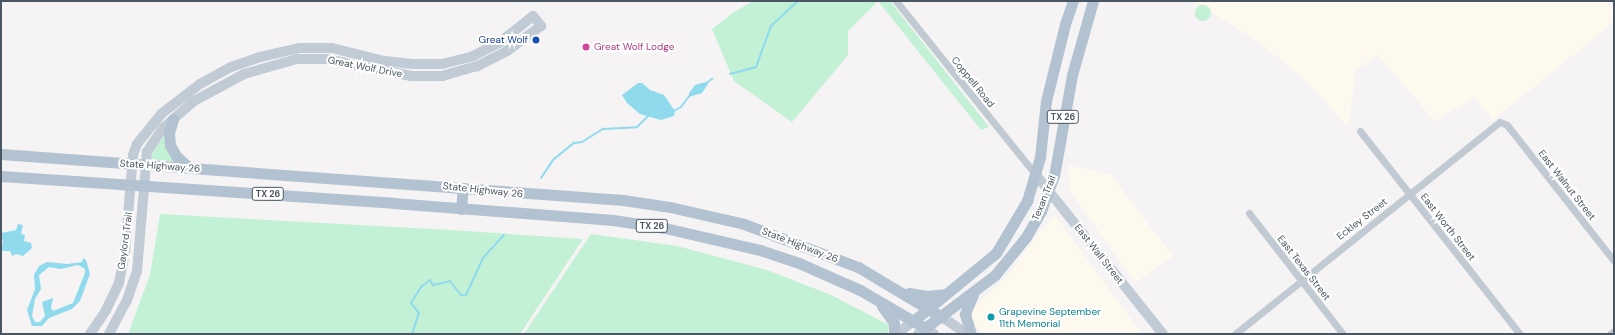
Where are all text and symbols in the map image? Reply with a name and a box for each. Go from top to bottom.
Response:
place label: Great Wolf [479,34,528,46]
marker: Great Wolf [531,35,541,45]
place label: Great Wolf Lodge [594,41,674,53]
marker: Great Wolf Lodge [581,42,591,52]
street label: Great Wolf Drive [327,54,403,80]
street label: Coppell Road [949,54,997,110]
road number: TX 26 [1046,110,1080,124]
street label: East Walnut Street [1536,148,1598,222]
street label: State Highway 26 [119,157,201,175]
street label: Texan Trail [1029,174,1059,222]
street label: State Highway 26 [442,180,524,200]
road number: TX 26 [251,187,285,201]
street label: East Worth Street [1418,191,1478,263]
street label: Eckley Street [1334,196,1390,242]
street label: Gaylord Trail [115,212,135,270]
road number: TX 26 [635,219,669,233]
street label: East Wall Street [1072,222,1126,286]
street label: State Highway 26 [760,225,840,265]
street label: East Texas Street [1275,233,1333,303]
place label: Grapevine September 11th Memorial [999,305,1101,328]
marker: Grapevine September 11th Memorial [986,312,996,322]

